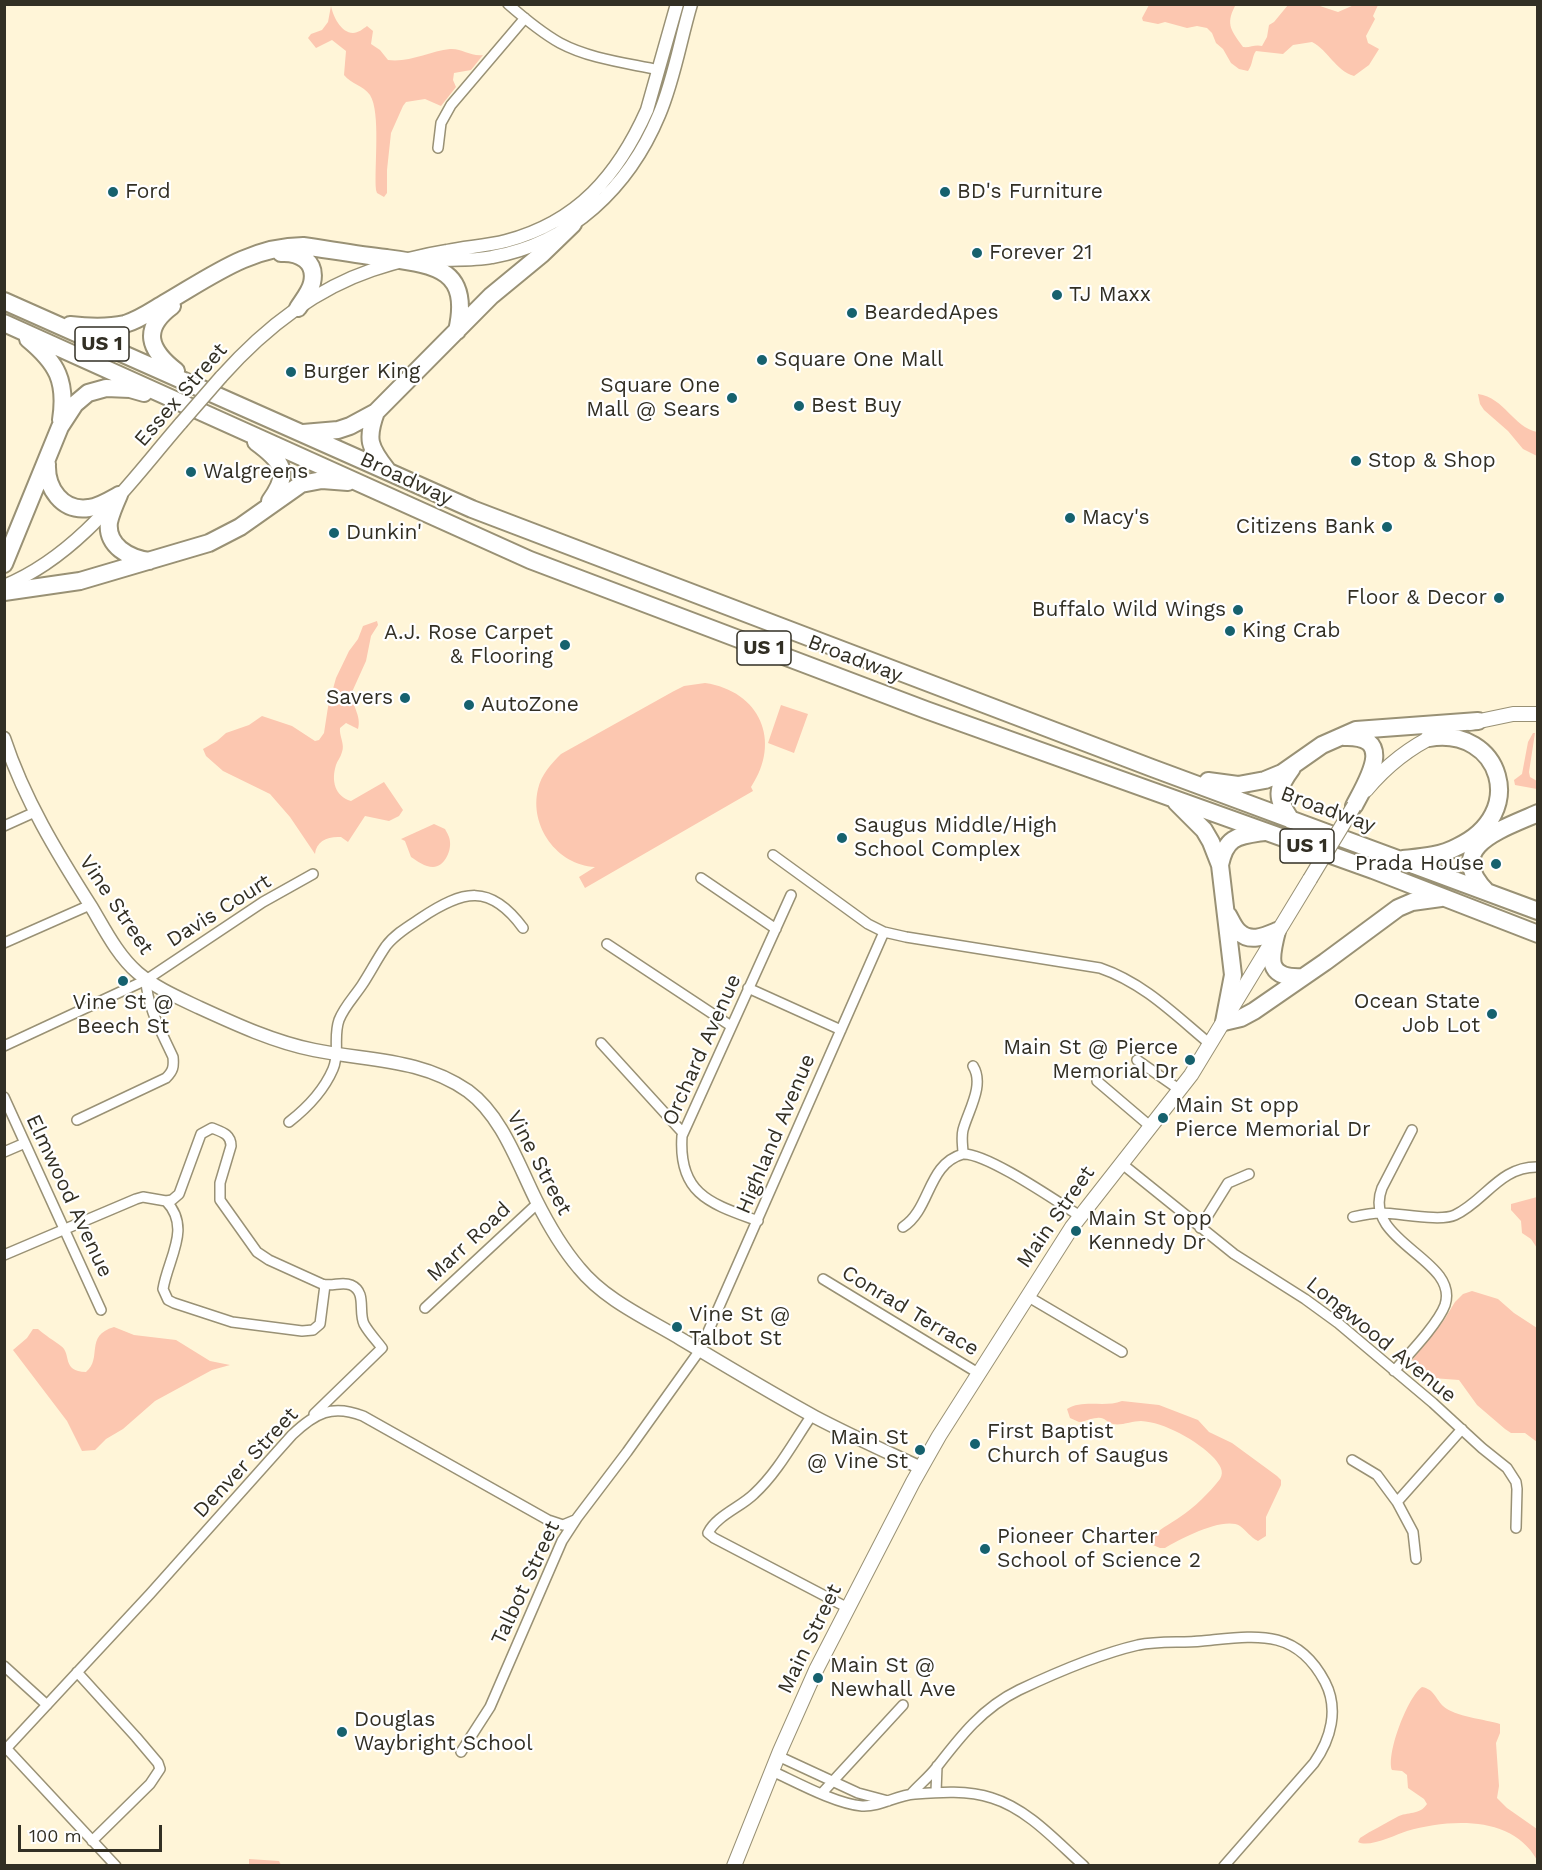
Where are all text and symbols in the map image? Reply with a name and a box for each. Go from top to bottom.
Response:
place label: Ford [125,179,171,205]
place label: BD's Furniture [957,179,1103,205]
marker: Ford [106,185,120,199]
marker: BD's Furniture [938,185,952,199]
place label: Forever 21 [989,240,1093,266]
marker: Forever 21 [970,246,984,260]
place label: TJ Maxx [1069,282,1151,308]
marker: TJ Maxx [1050,288,1064,302]
place label: BeardedApes [864,300,999,326]
marker: BeardedApes [845,306,859,320]
road number: US 1 [75,327,129,361]
street label: Essex Street [129,338,233,452]
place label: Square One Mall [774,347,943,373]
marker: Square One Mall [755,353,769,367]
place label: Burger King [303,359,420,385]
marker: Burger King [284,365,298,379]
place label: Square One Mall @ Sears [586,373,720,423]
marker: Square One Mall @ Sears [725,391,739,405]
place label: Best Buy [811,393,901,419]
marker: Best Buy [792,399,806,413]
street label: Broadway [356,447,456,511]
place label: Stop & Shop [1368,448,1496,474]
marker: Stop & Shop [1349,454,1363,468]
place label: Walgreens [203,459,308,485]
marker: Walgreens [184,465,198,479]
place label: Macy's [1082,505,1150,531]
marker: Macy's [1063,511,1077,525]
place label: Citizens Bank [1236,514,1375,540]
place label: Dunkin' [346,520,422,546]
marker: Citizens Bank [1380,520,1394,534]
marker: Dunkin' [327,526,341,540]
place label: Floor & Decor [1346,585,1487,611]
marker: Floor & Decor [1492,591,1506,605]
place label: Buffalo Wild Wings [1032,597,1226,623]
marker: Buffalo Wild Wings [1231,603,1245,617]
place label: King Crab [1242,618,1340,644]
place label: A.J. Rose Carpet & Flooring [384,620,553,670]
marker: King Crab [1223,624,1237,638]
street label: Broadway [804,629,906,689]
road number: US 1 [737,631,791,665]
marker: A.J. Rose Carpet & Flooring [558,638,572,652]
place label: Savers [326,685,393,711]
marker: Savers [398,691,412,705]
place label: AutoZone [481,692,579,718]
marker: AutoZone [462,698,476,712]
street label: Broadway [1277,781,1379,839]
place label: Saugus Middle/High School Complex [854,813,1057,863]
road number: US 1 [1280,829,1334,863]
marker: Saugus Middle/High School Complex [835,831,849,845]
street label: Vine Street [73,850,159,960]
place label: Prada House [1355,851,1484,877]
marker: Prada House [1489,857,1503,871]
street label: Davis Court [162,869,276,953]
street label: Orchard Avenue [657,970,747,1130]
marker: Vine St @ Beech St [116,974,130,988]
place label: Ocean State Job Lot [1354,989,1480,1039]
place label: Vine St @ Beech St [72,990,174,1040]
marker: Ocean State Job Lot [1485,1007,1499,1021]
place label: Main St @ Pierce Memorial Dr [1003,1035,1178,1085]
street label: Highland Avenue [731,1050,821,1218]
marker: Main St @ Pierce Memorial Dr [1183,1053,1197,1067]
place label: Main St opp Pierce Memorial Dr [1175,1093,1371,1143]
street label: Vine Street [501,1106,577,1220]
street label: Elmwood Avenue [20,1111,118,1281]
marker: Main St opp Pierce Memorial Dr [1156,1111,1170,1125]
street label: Main Street [1012,1161,1100,1273]
street label: Marr Road [422,1197,516,1287]
place label: Main St opp Kennedy Dr [1088,1206,1212,1256]
marker: Main St opp Kennedy Dr [1069,1224,1083,1238]
street label: Conrad Terrace [837,1260,983,1362]
street label: Longwood Avenue [1301,1272,1461,1408]
place label: Vine St @ Talbot St [689,1302,790,1352]
marker: Vine St @ Talbot St [670,1320,684,1334]
street label: Denver Street [188,1402,304,1524]
place label: First Baptist Church of Saugus [987,1419,1169,1469]
place label: Main St @ Vine St [807,1425,908,1475]
marker: First Baptist Church of Saugus [968,1437,982,1451]
marker: Main St @ Vine St [913,1443,927,1457]
street label: Talbot Street [486,1517,566,1649]
place label: Pioneer Charter School of Science 2 [997,1524,1201,1574]
marker: Pioneer Charter School of Science 2 [978,1542,992,1556]
street label: Main Street [773,1580,847,1698]
place label: Main St @ Newhall Ave [830,1653,956,1703]
marker: Main St @ Newhall Ave [811,1671,825,1685]
place label: Douglas Waybright School [354,1707,533,1757]
marker: Douglas Waybright School [335,1725,349,1739]
scale bar [21,1813,165,1851]
text: 100 m [29,1825,82,1846]

